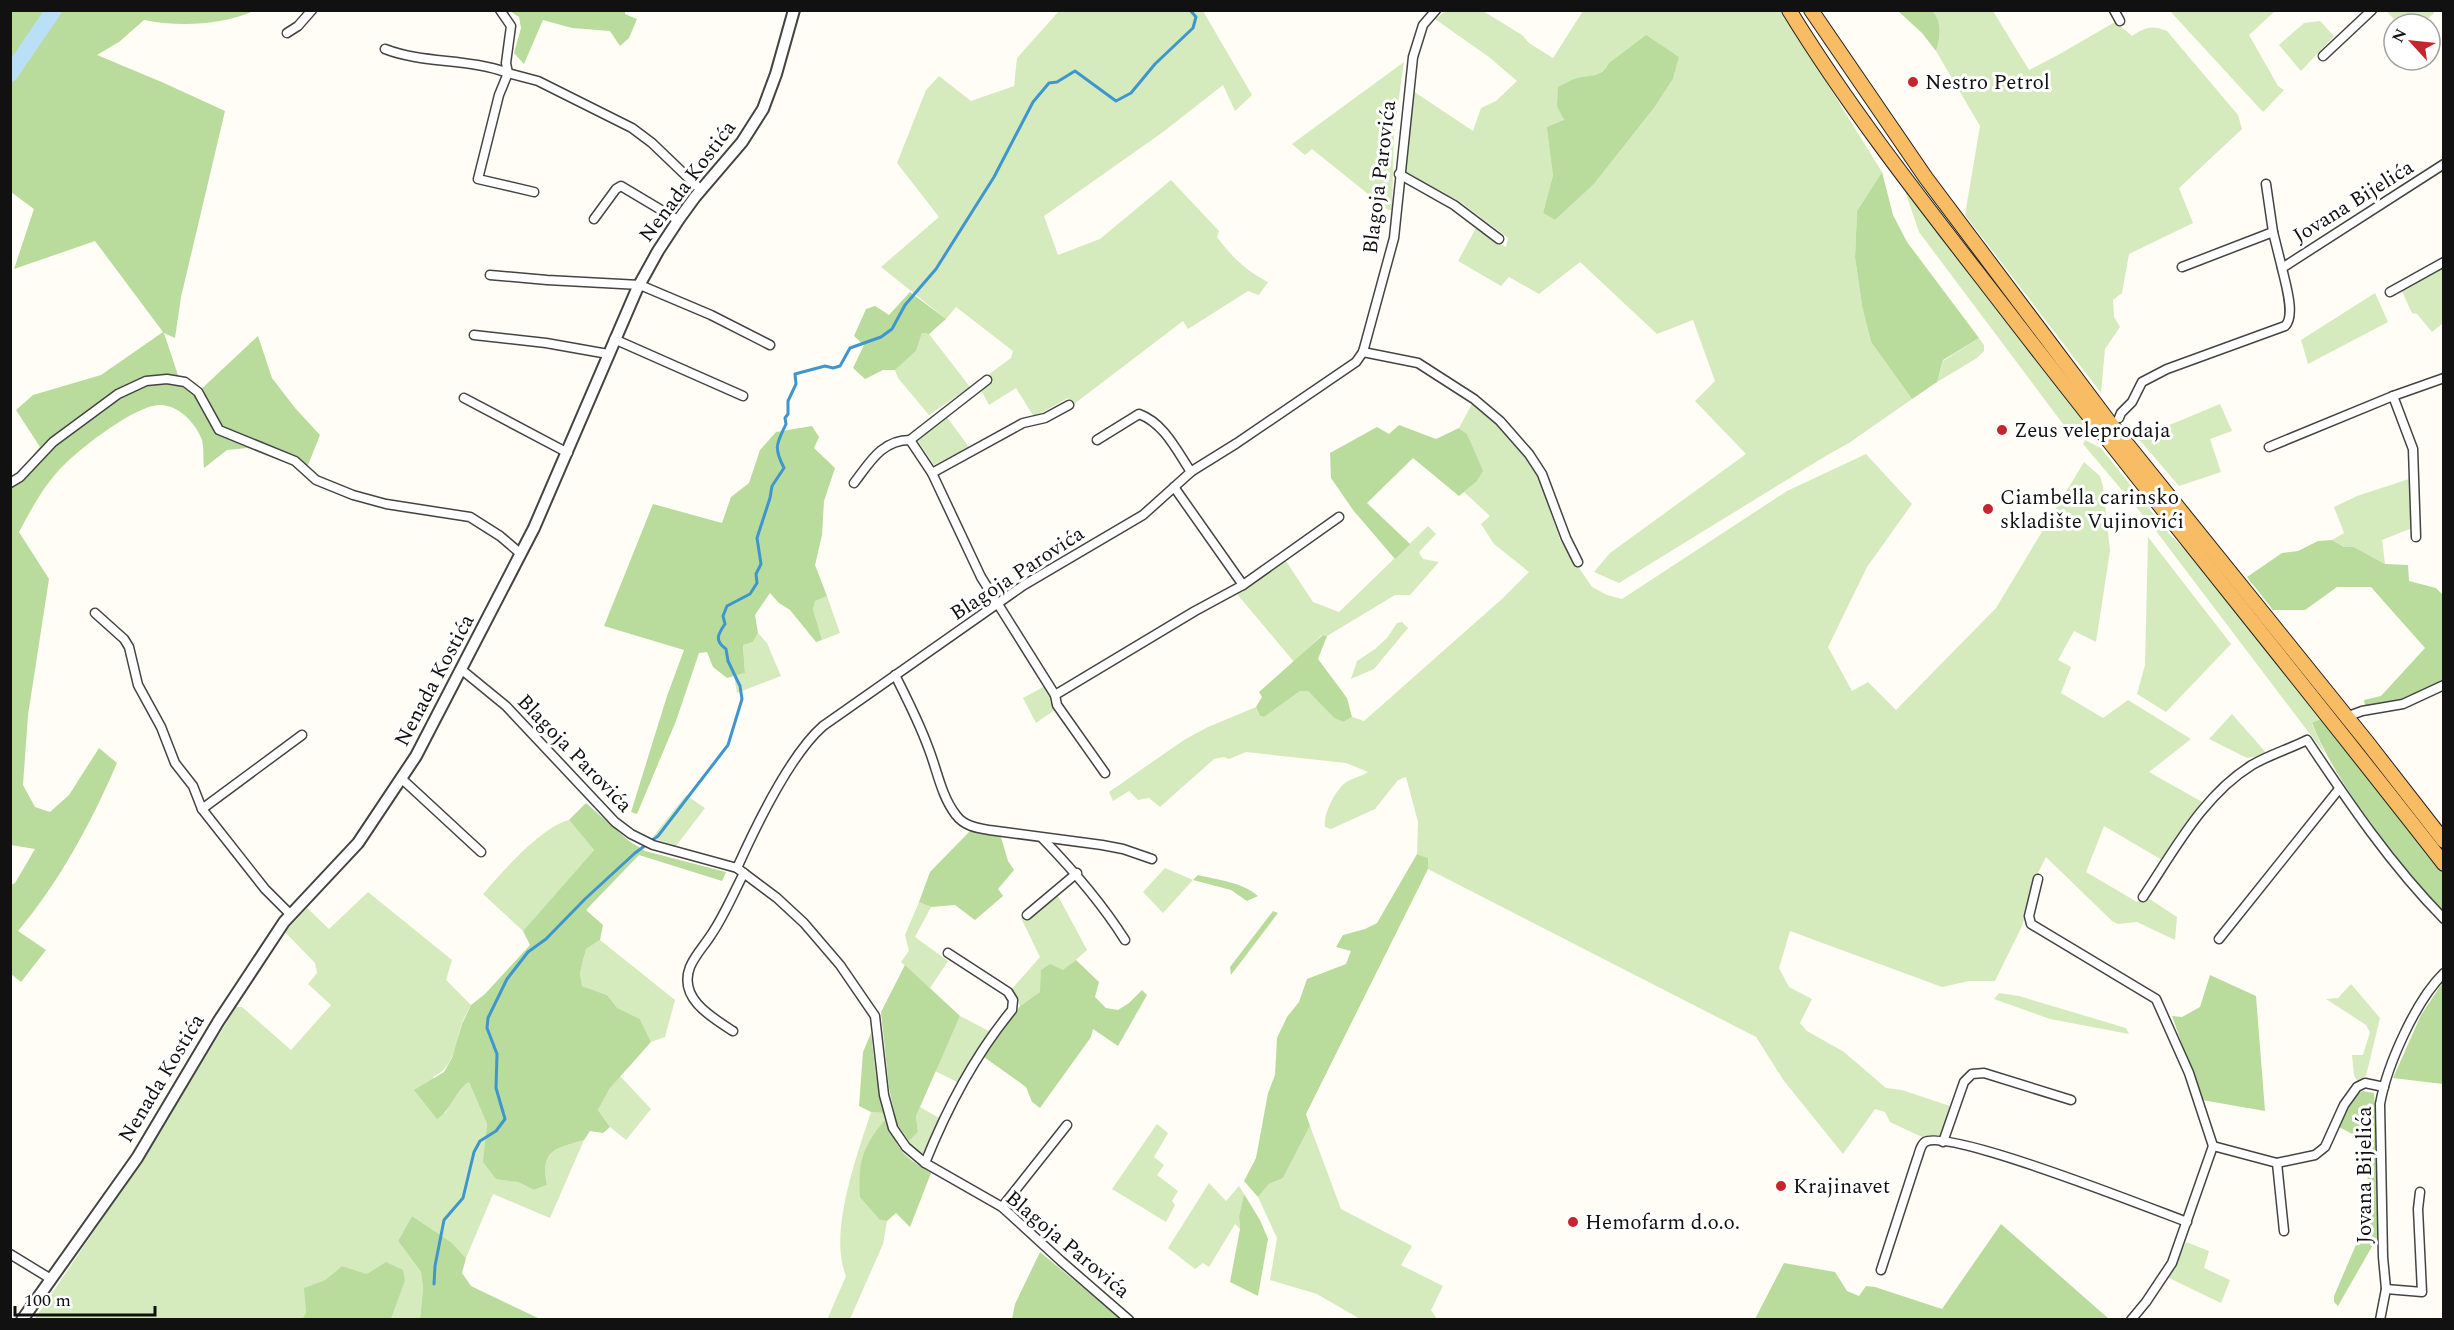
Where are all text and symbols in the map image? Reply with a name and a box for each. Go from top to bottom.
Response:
north arrow [2382,12,2442,72]
text: N [2386,24,2413,47]
place label: Nestro Petrol [1925,67,2050,99]
marker: Nestro Petrol [1906,75,1920,89]
street label: Blagoja Parovića [1355,98,1405,256]
street label: Nenada Kostića [631,113,745,249]
street label: Jovana Bijelića [2287,152,2421,252]
place label: Zeus veleprodaja [2014,415,2171,447]
marker: Zeus veleprodaja [1995,423,2009,437]
place label: Ciambella carinsko skladište Vujinovići [2000,482,2184,538]
marker: Ciambella carinsko skladište Vujinovići [1981,502,1995,516]
street label: Blagoja Parovića [944,518,1092,629]
street label: Nenada Kostića [387,608,484,752]
street label: Blagoja Parovića [509,687,640,821]
street label: Nenada Kostića [111,1007,213,1149]
street label: Jovana Bijelića [2349,1106,2381,1244]
place label: Krajinavet [1793,1171,1890,1203]
marker: Krajinavet [1774,1179,1788,1193]
street label: Blagoja Parovića [998,1183,1137,1307]
place label: Hemofarm d.o.o. [1585,1207,1740,1239]
marker: Hemofarm d.o.o. [1566,1215,1580,1229]
scale bar [15,1279,154,1317]
text: 100 m [24,1287,71,1314]

